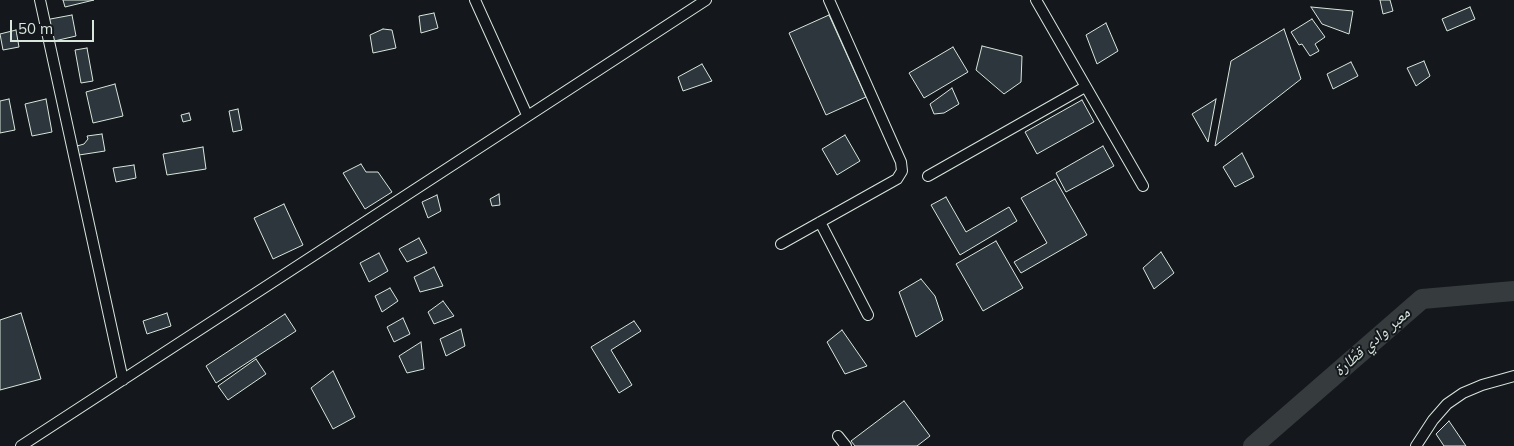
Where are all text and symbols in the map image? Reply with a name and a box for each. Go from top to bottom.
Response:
scale bar [12,10,96,42]
text: 50 m [18,19,53,38]
water label: معبر وادي قطّارة [1330,304,1414,380]

